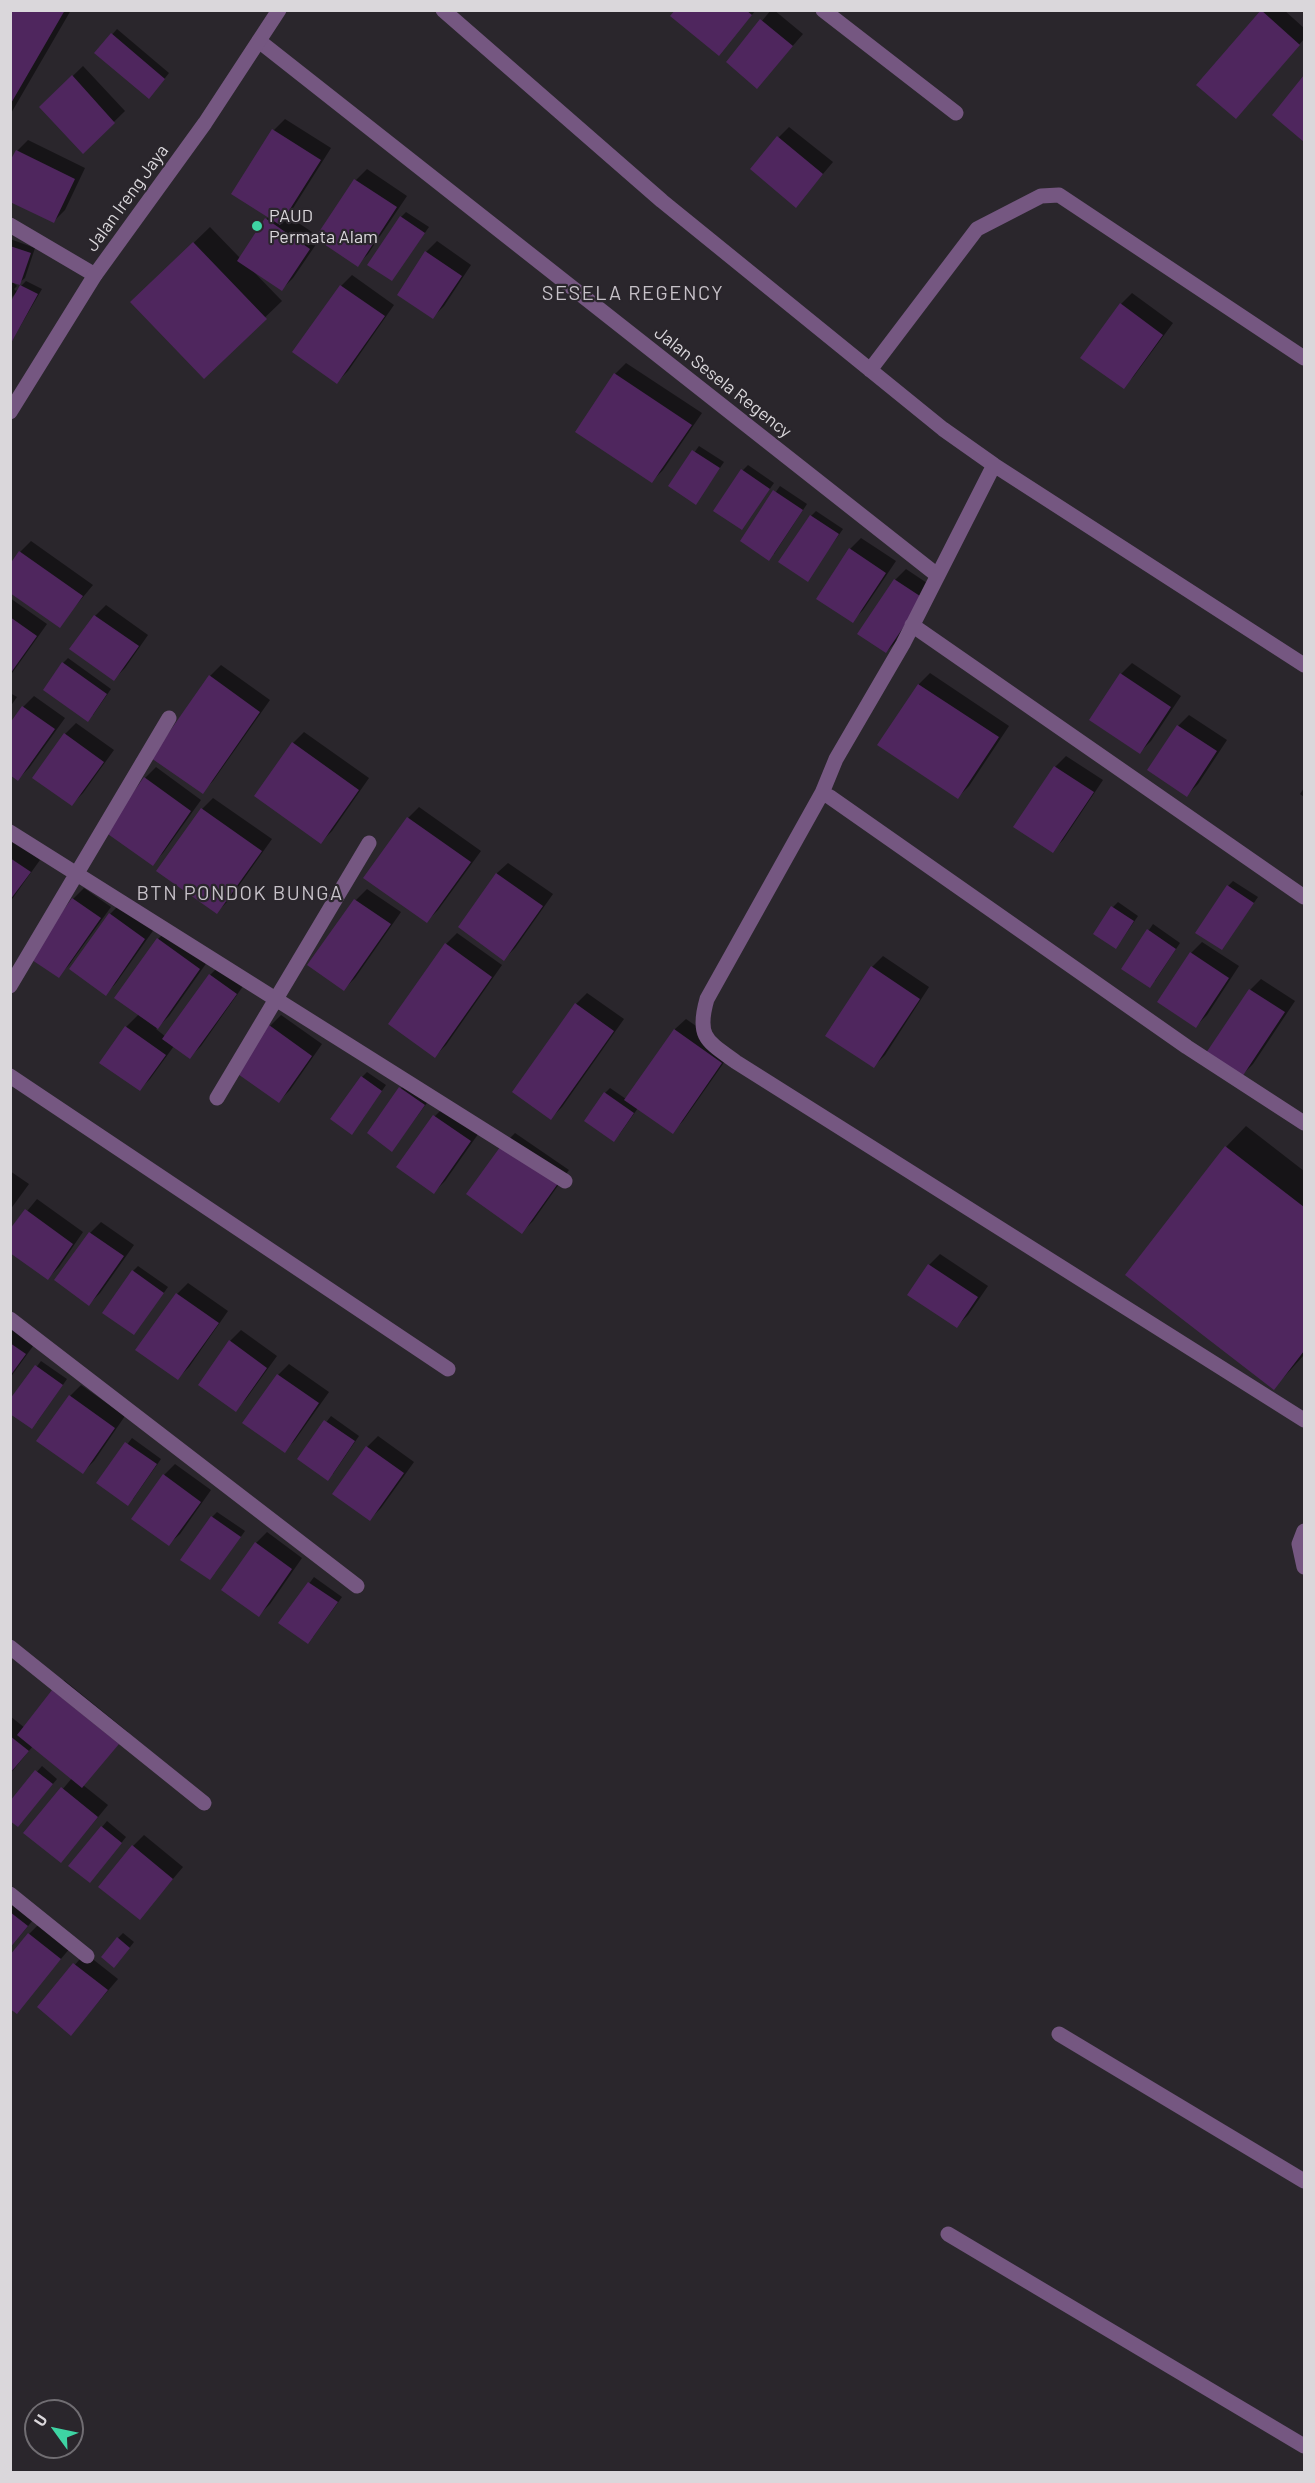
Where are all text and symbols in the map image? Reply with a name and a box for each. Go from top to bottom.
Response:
street label: Jalan Ireng Jaya [81,140,173,256]
place label: PAUD Permata Alam [269,205,378,248]
marker: PAUD Permata Alam [250,219,264,233]
district label: SESELA REGENCY [542,281,724,305]
street label: Jalan Sesela Regency [650,322,796,442]
district label: BTN PONDOK BUNGA [136,881,344,905]
north arrow [24,2399,84,2459]
text: U [29,2411,51,2429]

